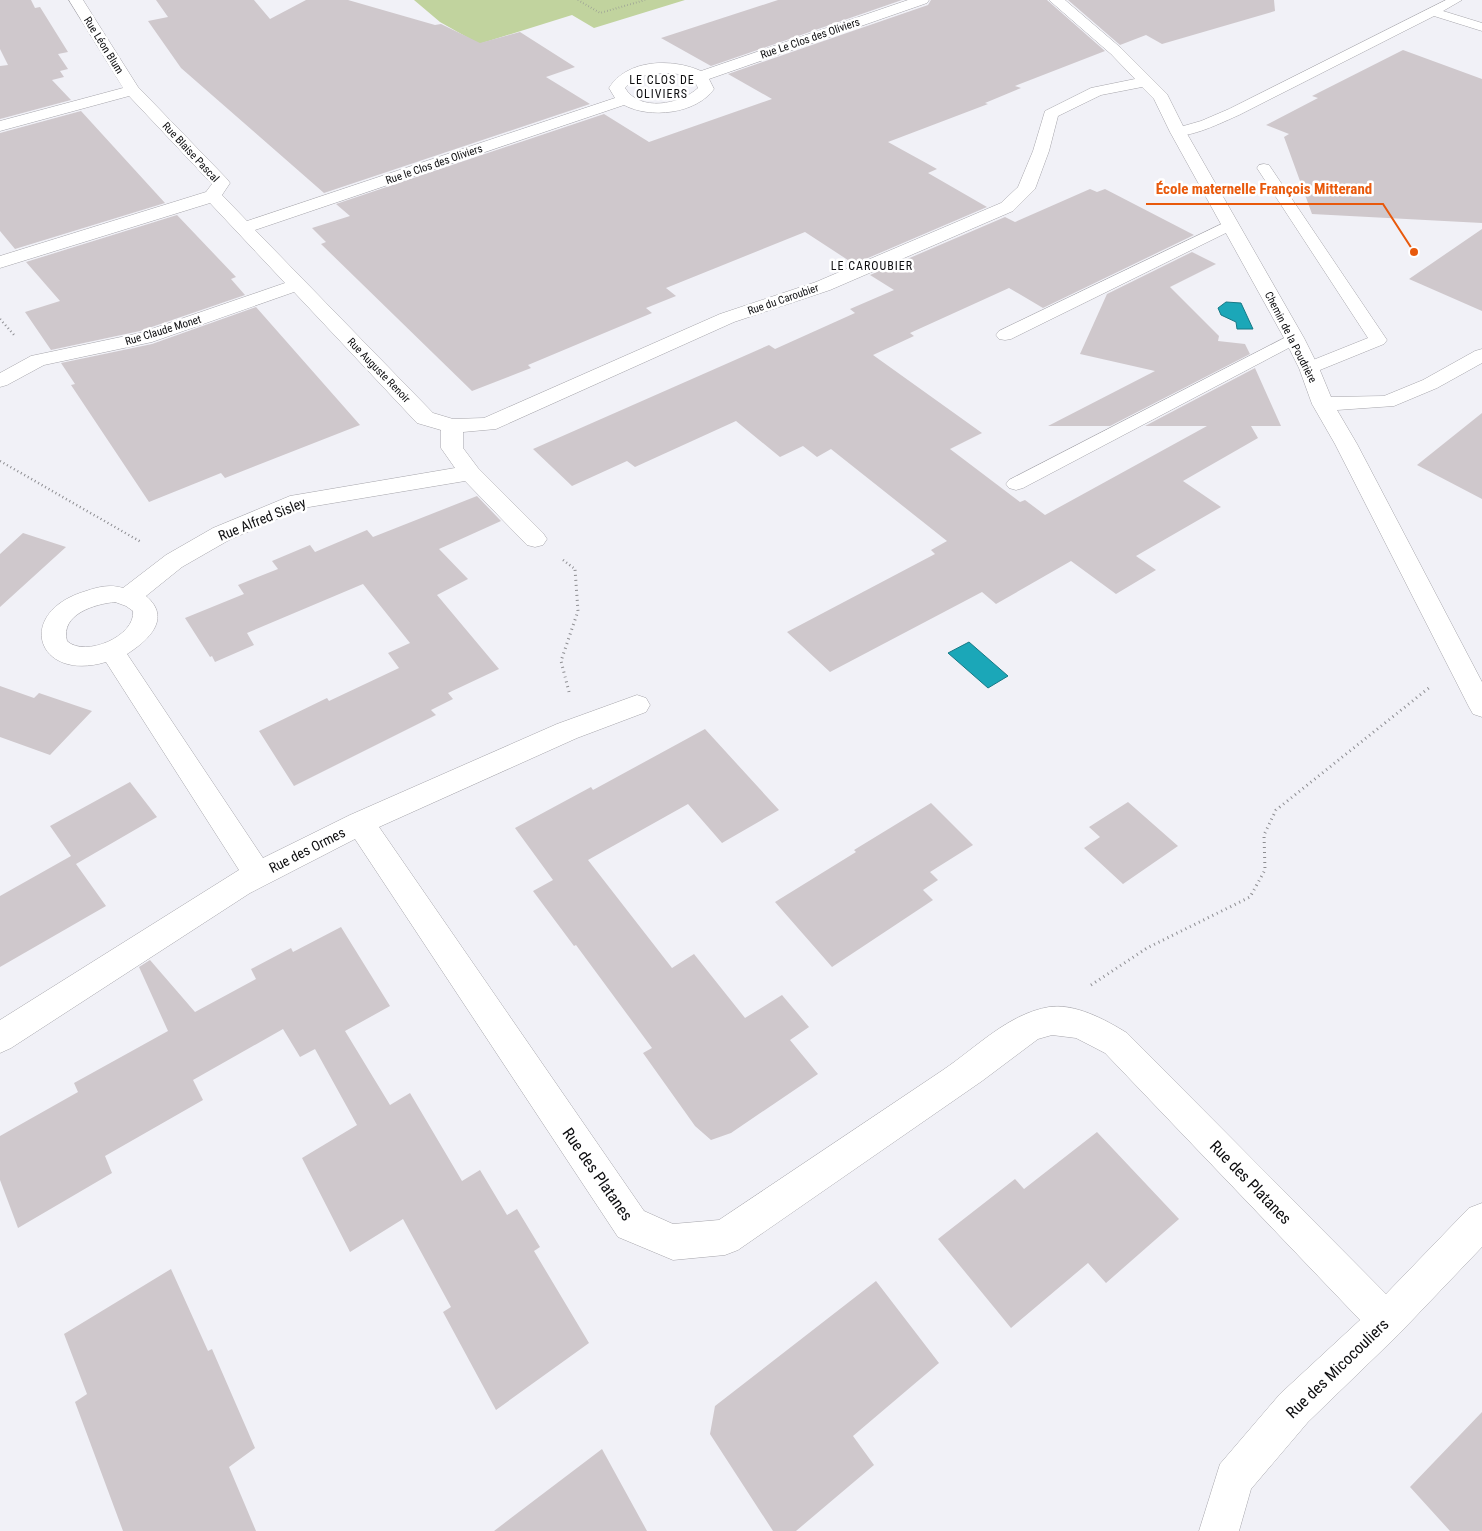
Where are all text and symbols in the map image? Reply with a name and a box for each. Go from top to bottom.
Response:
street label: Rue Léon Blum [81,14,126,76]
street label: Rue Le Clos des Oliviers [759,15,862,62]
district label: LE CLOS DE OLIVIERS [629,73,695,101]
street label: Rue Blaise Pascal [160,120,222,185]
street label: Rue le Clos des Oliviers [384,142,484,187]
callout: École maternelle François Mitterand [1146,174,1383,204]
text: École maternelle François Mitterand [1156,180,1372,198]
district label: LE CAROUBIER [831,259,913,273]
street label: Rue du Caroubier [746,281,821,318]
street label: Chemin de la Poudrière [1262,289,1319,385]
street label: Rue Claude Monet [124,313,203,348]
street label: Rue Auguste Renoir [344,335,413,406]
street label: Rue Alfred Sisley [216,494,308,544]
street label: Rue des Ormes [266,824,348,876]
street label: Rue des Platanes [559,1124,637,1224]
street label: Rue des Platanes [1206,1137,1295,1228]
street label: Rue des Micocouliers [1282,1315,1393,1422]

